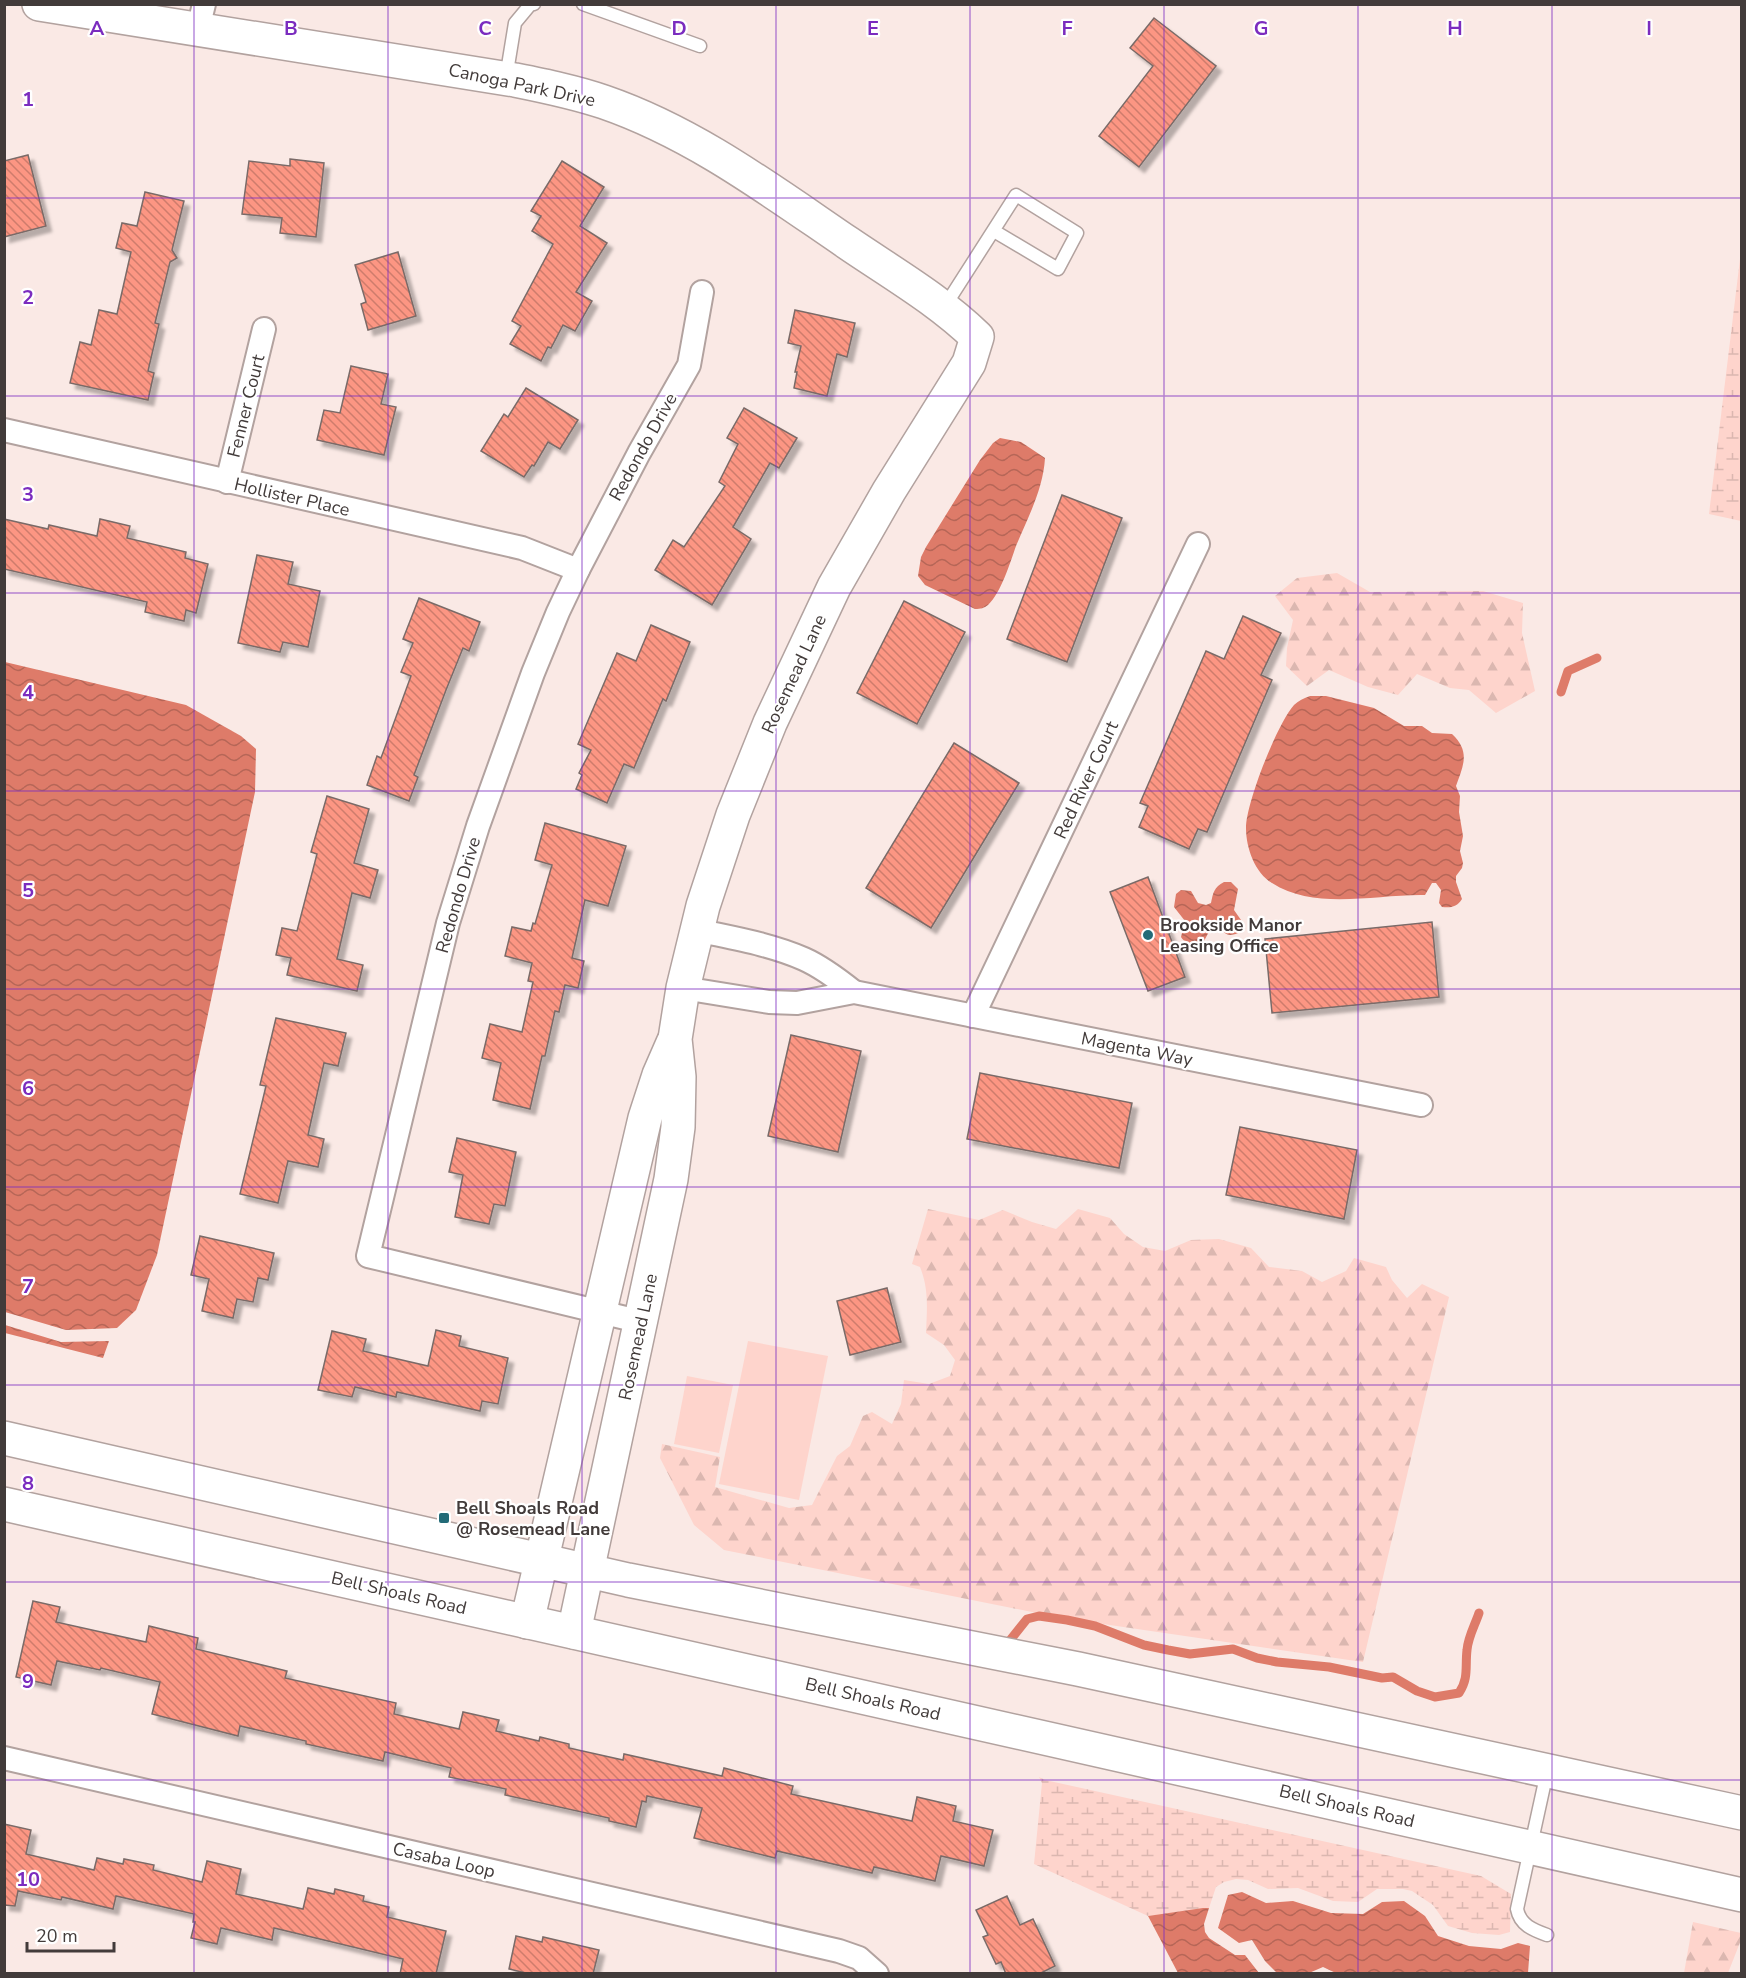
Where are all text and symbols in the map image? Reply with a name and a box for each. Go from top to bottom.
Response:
text: A [90,15,105,42]
text: B [284,15,298,42]
text: C [478,15,492,42]
text: D [671,15,687,42]
text: E [867,15,879,42]
text: F [1061,15,1073,42]
text: G [1254,15,1268,42]
text: H [1447,15,1463,42]
text: I [1646,15,1652,42]
street label: Canoga Park Drive [446,58,598,112]
text: 1 [22,86,34,113]
text: 2 [22,284,34,311]
street label: Fenner Court [222,351,271,460]
street label: Redondo Drive [603,389,683,505]
street label: Hollister Place [232,472,352,522]
text: 3 [22,481,34,508]
street label: Rosemead Lane [756,611,832,737]
text: 4 [22,679,34,706]
street label: Red River Court [1048,717,1124,843]
street label: Redondo Drive [430,834,486,956]
text: 5 [22,877,34,904]
place label: Brookside Manor Leasing Office [1160,913,1302,958]
marker: Brookside Manor Leasing Office [1141,928,1155,942]
street label: Magenta Way [1079,1026,1196,1072]
text: 6 [22,1075,34,1102]
street label: Rosemead Lane [613,1271,663,1403]
text: 7 [22,1273,34,1300]
text: 8 [22,1470,34,1497]
place label: Bell Shoals Road @ Rosemead Lane [456,1496,611,1541]
marker: Bell Shoals Road @ Rosemead Lane [437,1511,451,1525]
street label: Bell Shoals Road [329,1566,469,1620]
text: 9 [22,1668,34,1695]
street label: Bell Shoals Road [803,1672,943,1726]
street label: Bell Shoals Road [1277,1779,1417,1833]
street label: Casaba Loop [390,1837,498,1883]
text: 10 [16,1866,40,1893]
scale bar [27,1915,114,1953]
text: 20 m [36,1924,78,1948]

